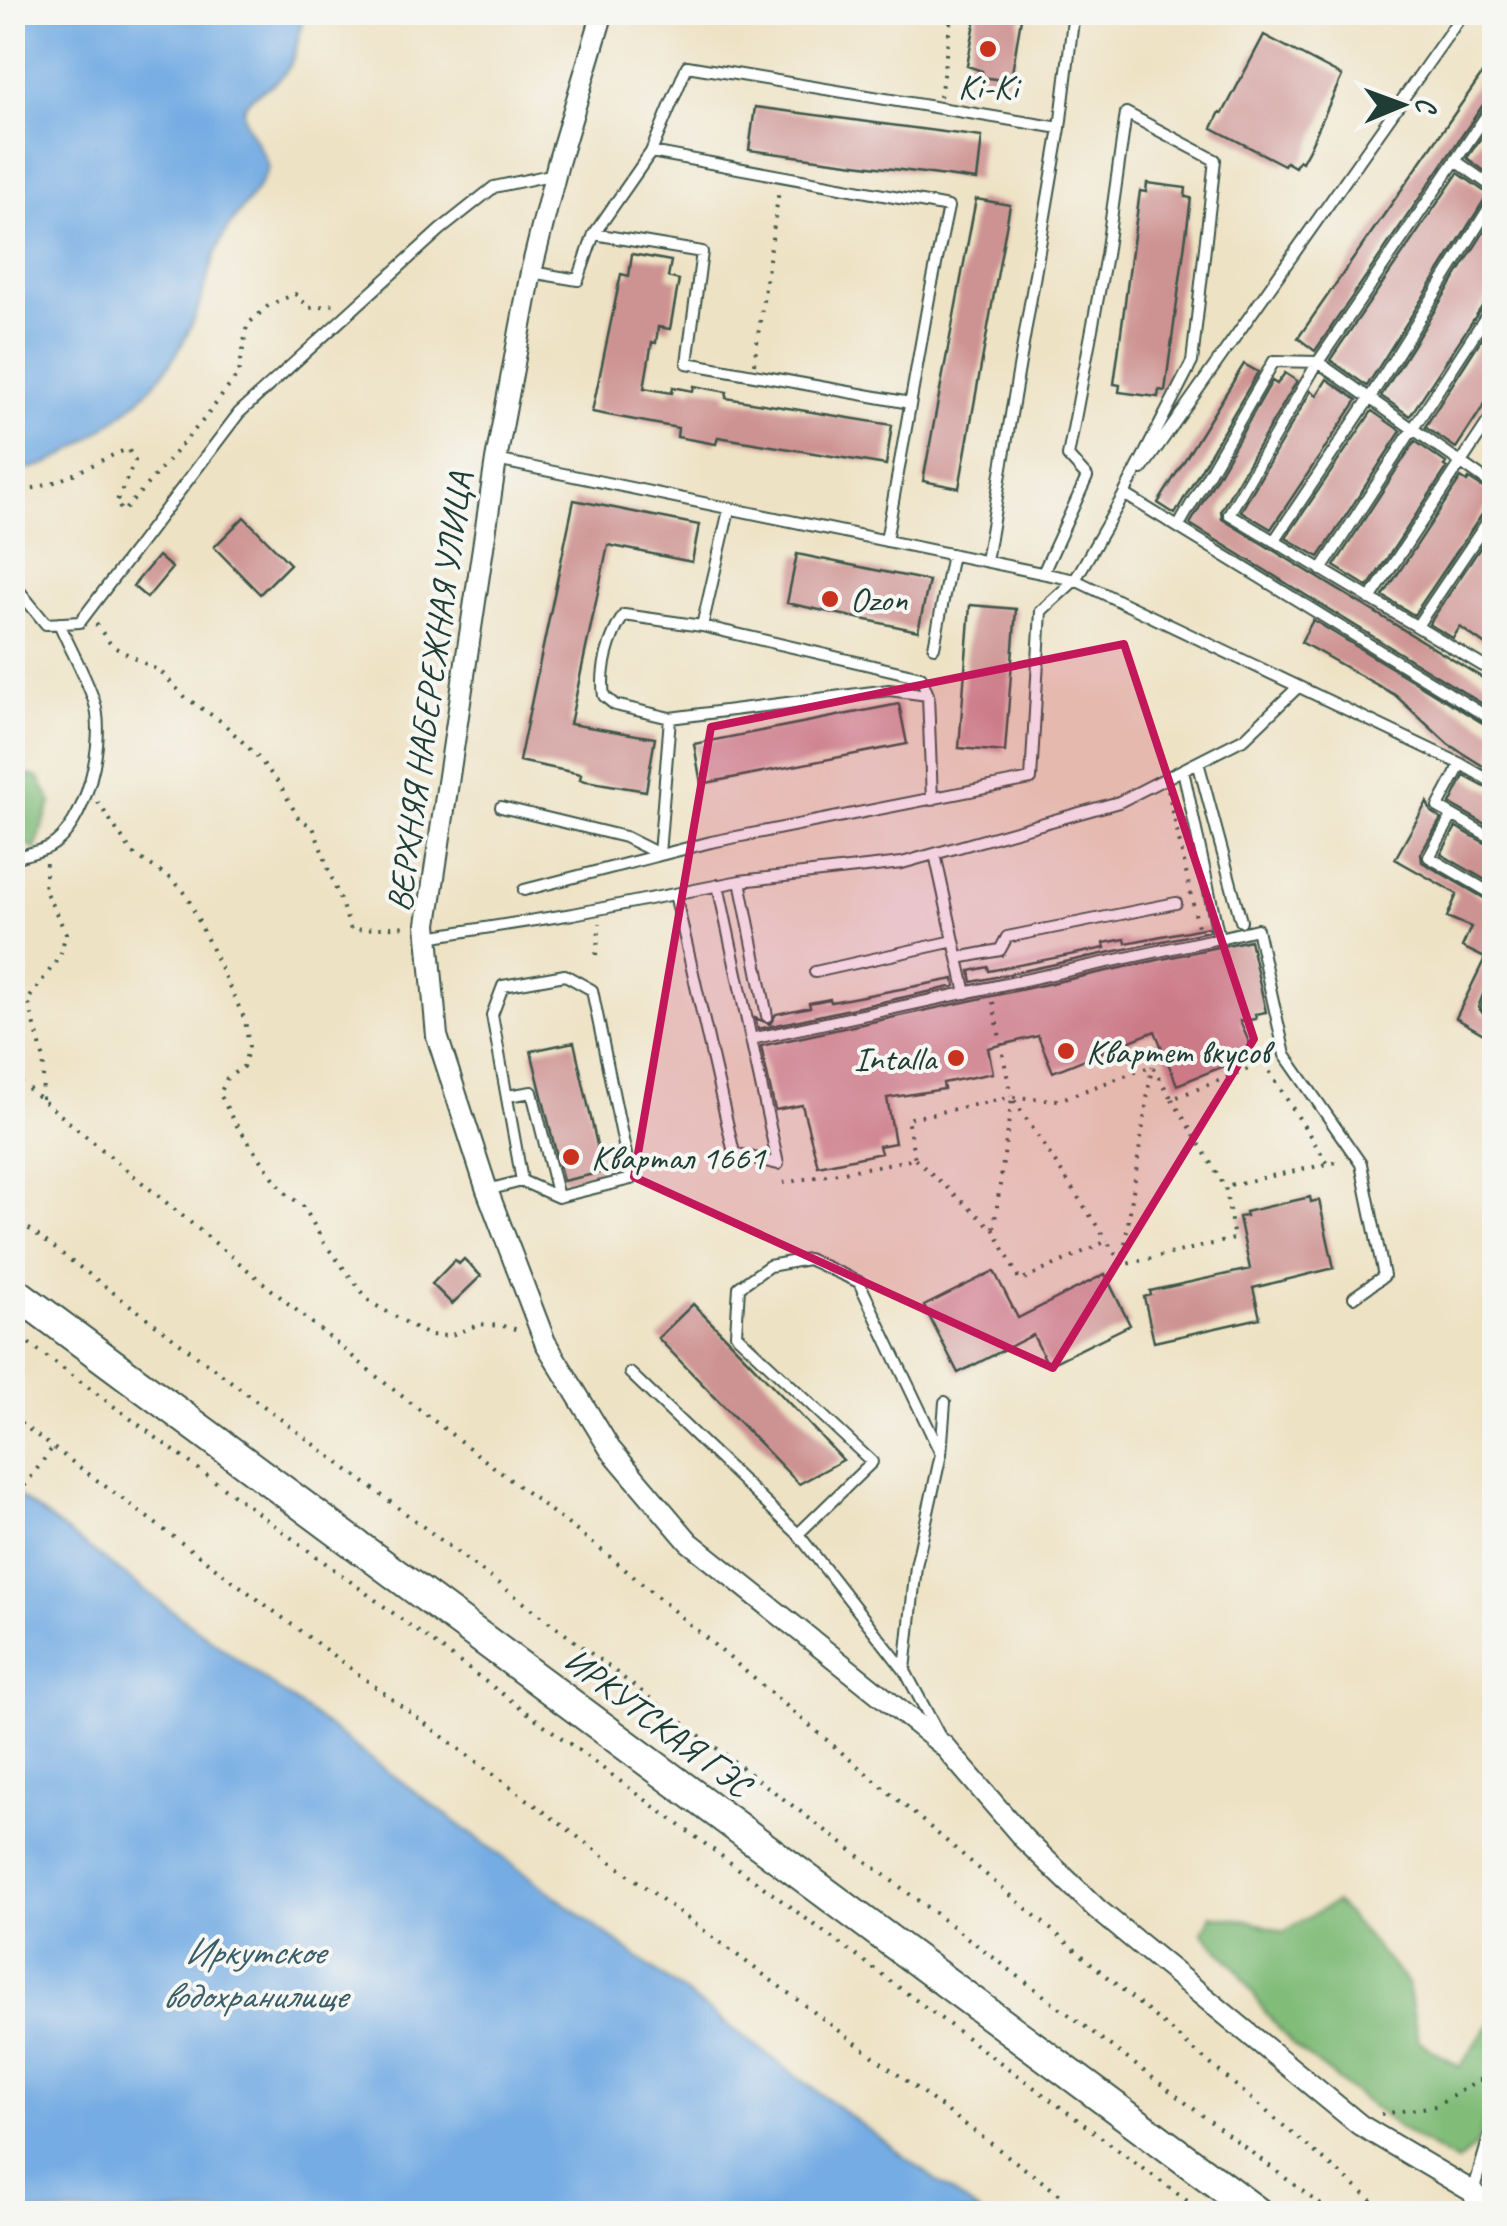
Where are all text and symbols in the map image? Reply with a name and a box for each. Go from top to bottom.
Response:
marker: Ki-Ki [977,38,999,60]
north arrow [1352,55,1452,155]
place label: Ki-Ki [958,64,1022,109]
text: С [1409,97,1444,115]
street label: ВЕРХНЯЯ НАБЕРЕЖНАЯ УЛИЦА [376,468,483,914]
place label: Ozon [850,577,908,622]
marker: Ozon [819,588,841,610]
place label: Квартет вкусов [1086,1029,1275,1074]
place label: Intalla [854,1036,938,1081]
marker: Квартет вкусов [1055,1040,1077,1062]
marker: Intalla [945,1047,967,1069]
place label: Квартал 1661 [591,1135,767,1180]
marker: Квартал 1661 [560,1146,582,1168]
street label: ИРКУТСКАЯ ГЭС [555,1638,762,1809]
water label: Иркутское водохранилище [162,1928,351,2019]

